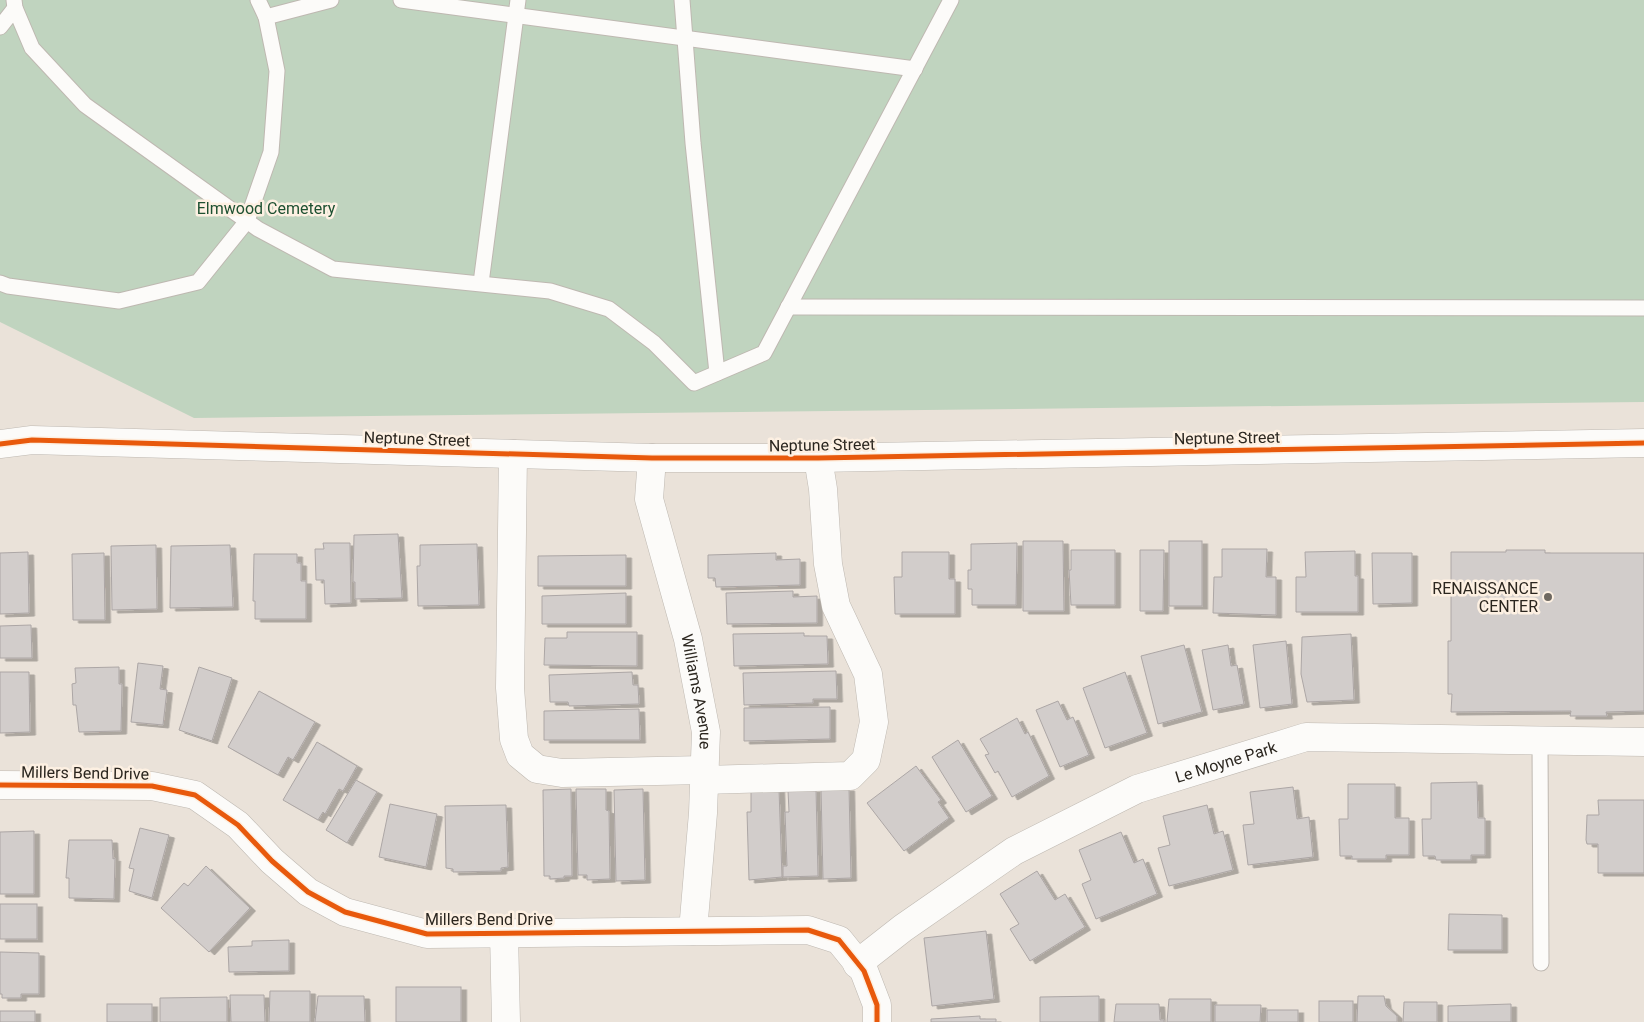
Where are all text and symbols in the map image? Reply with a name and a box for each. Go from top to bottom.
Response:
park label: Elmwood Cemetery [197,199,336,218]
street label: Neptune Street [363,428,471,450]
street label: Neptune Street [1174,428,1280,448]
street label: Neptune Street [769,435,875,455]
place label: RENAISSANCE CENTER [1432,579,1538,616]
marker: RENAISSANCE CENTER [1542,591,1554,603]
street label: Williams Avenue [678,632,715,750]
street label: Le Moyne Park [1173,737,1280,786]
street label: Millers Bend Drive [21,762,149,784]
street label: Millers Bend Drive [425,910,553,929]

